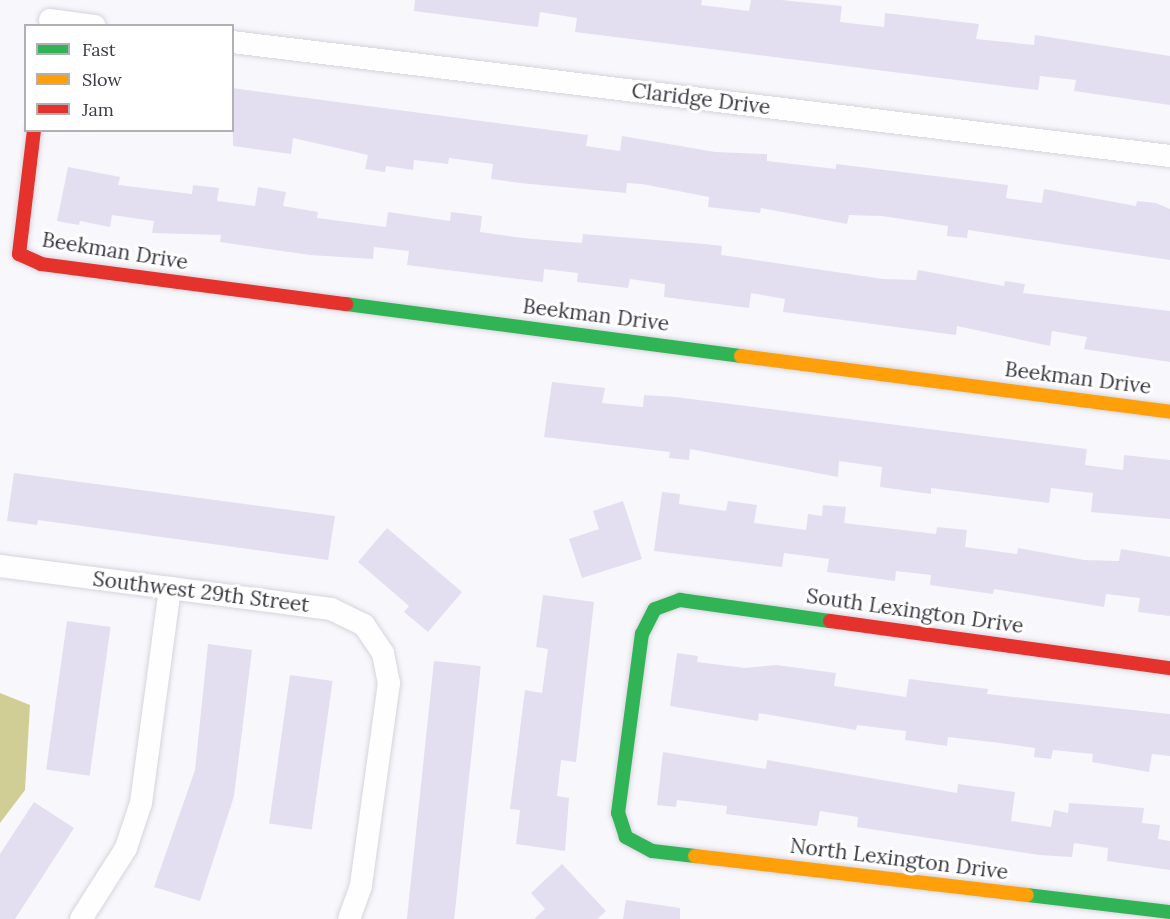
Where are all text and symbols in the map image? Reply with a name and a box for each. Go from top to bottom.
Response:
legend [24,24,234,132]
text: Fast [82,38,116,61]
text: Slow [82,68,122,91]
street label: Claridge Drive [630,78,772,120]
text: Jam [82,98,114,121]
street label: Beekman Drive [40,227,190,275]
street label: Beekman Drive [521,294,671,336]
street label: Beekman Drive [1003,357,1153,399]
street label: Southwest 29th Street [91,566,311,618]
street label: South Lexington Drive [805,583,1025,639]
street label: North Lexington Drive [789,833,1009,885]

